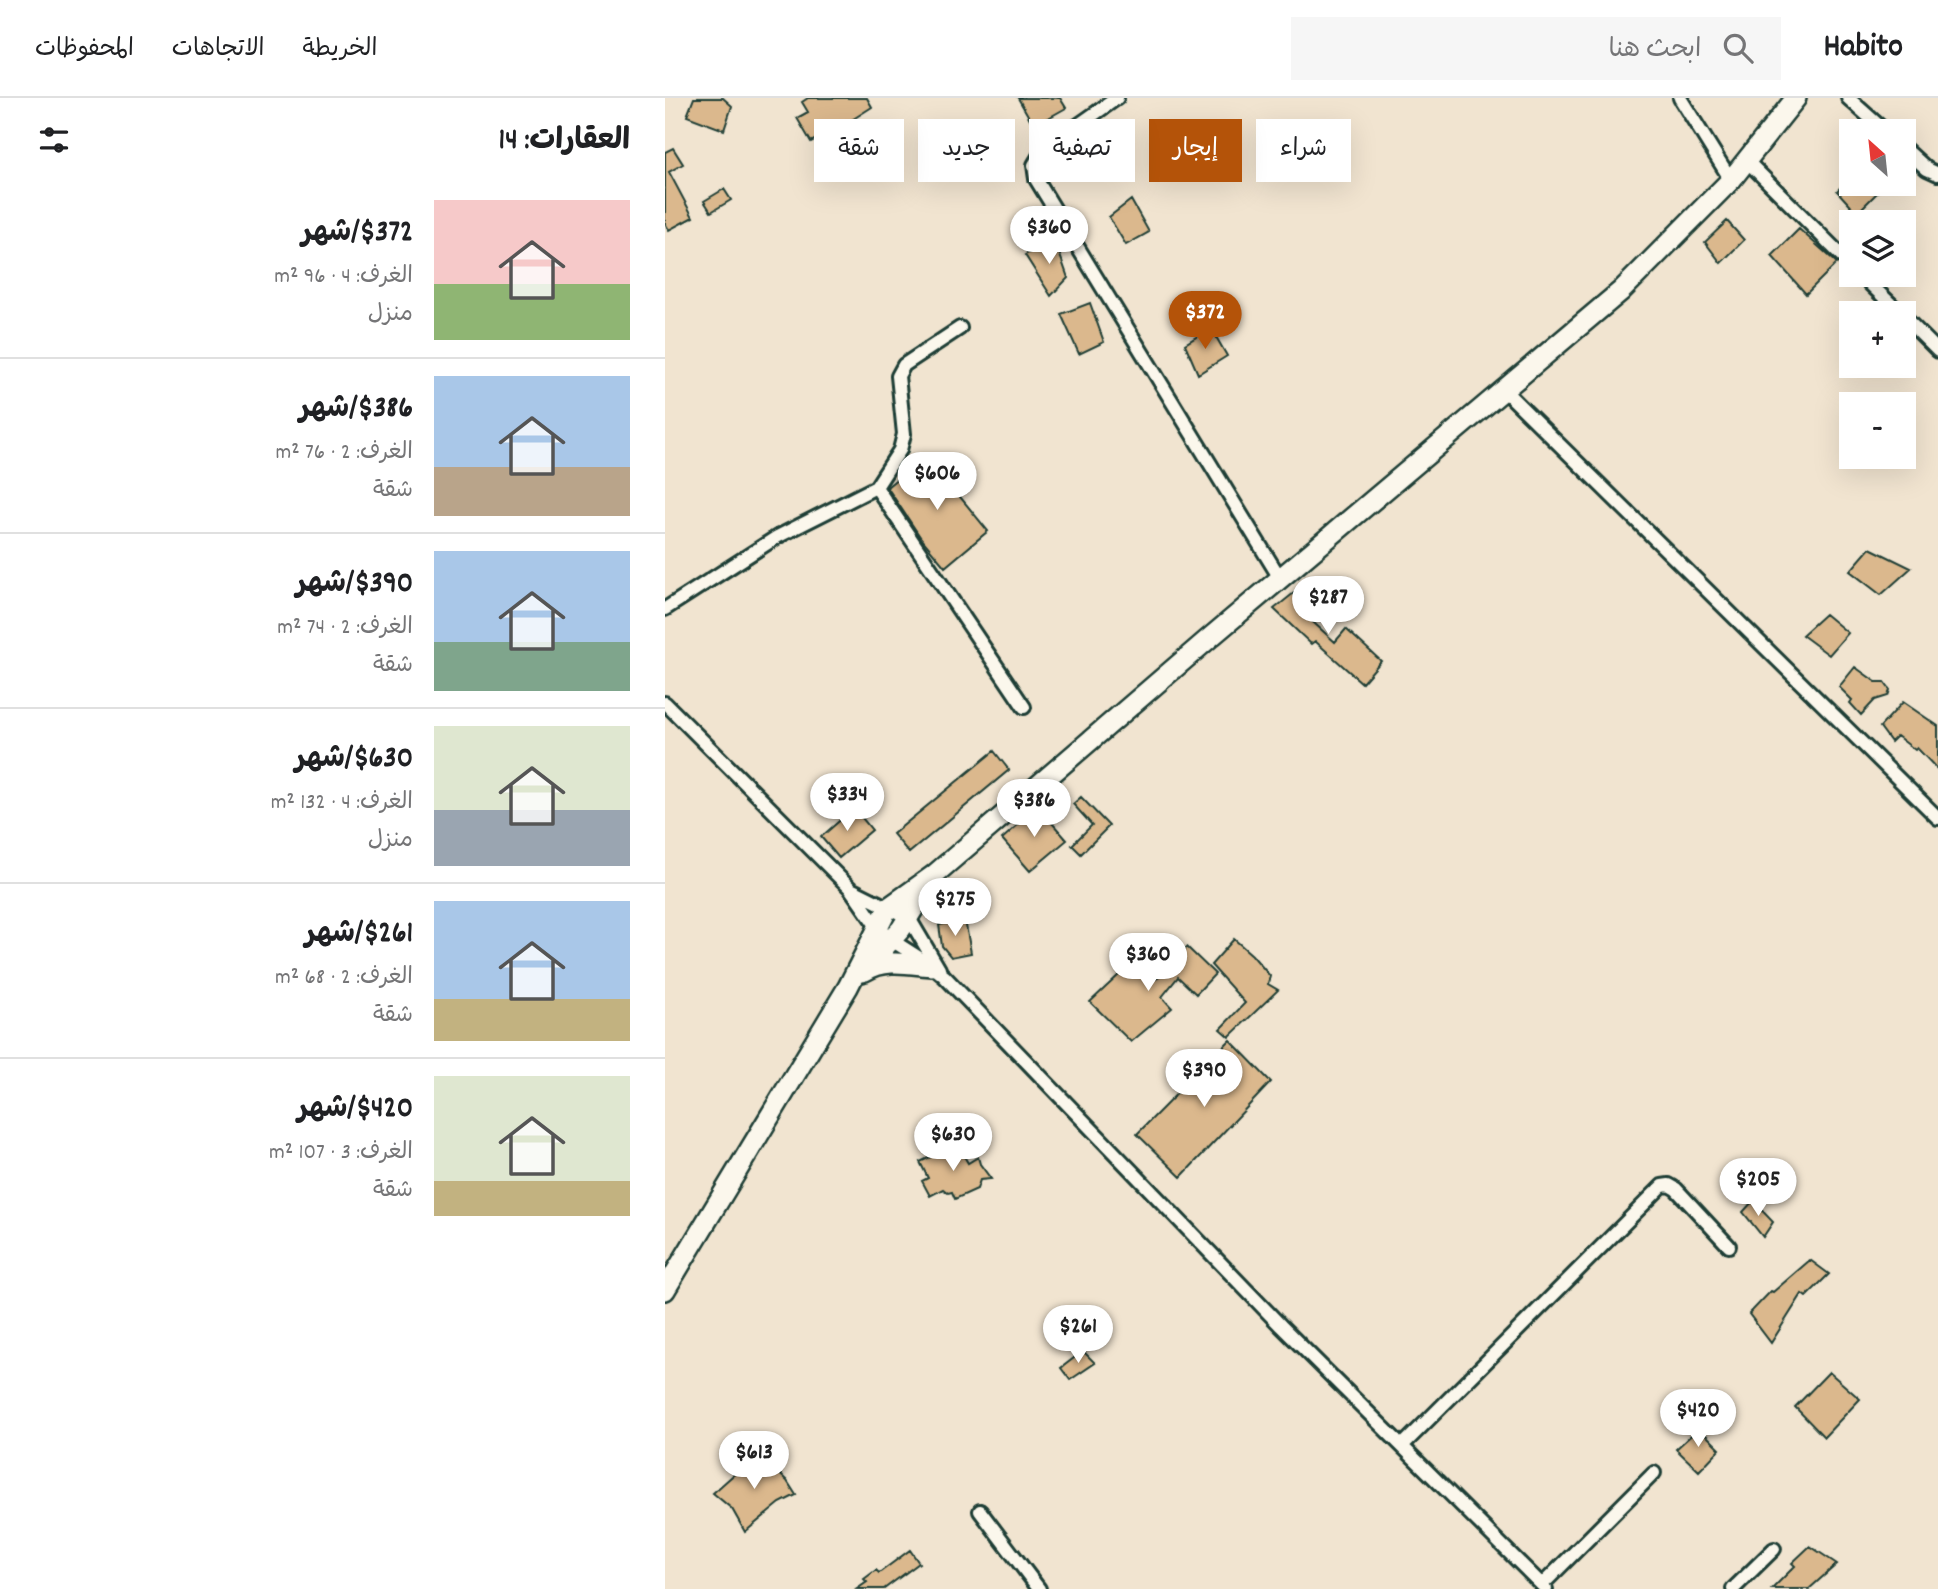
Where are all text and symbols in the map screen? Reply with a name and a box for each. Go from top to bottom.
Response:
search box [1291,17,1781,80]
text: Habito [1823,25,1903,72]
icon: search [1719,29,1757,67]
text: ابحث هنا [1609,32,1701,69]
text: المحفوظات [35,33,134,67]
text: الاتجاهات [172,33,265,67]
text: الخريطة [303,33,377,67]
chip: شقة [814,119,904,182]
chip: جديد [918,119,1015,182]
chip: تصفية [1029,119,1135,182]
chip: إيجار [1149,119,1242,182]
chip: شراء [1256,119,1351,182]
north arrow [1839,119,1916,196]
map controls [1839,119,1916,469]
icon: filters [35,121,73,159]
text: العقارات: 14 [499,121,630,164]
pin: $360 [1008,206,1090,266]
button: layers [1839,210,1916,287]
text: $360 [1026,212,1072,245]
text: $372/شهر [301,213,413,256]
icon: home [490,228,574,312]
text: الغرف: 4 · 96 m² [274,261,413,294]
pin: $372 [1164,292,1246,351]
text: $372 [1185,297,1225,330]
text: منزل [368,299,413,332]
button: + [1839,301,1916,378]
text: $386/شهر [299,389,413,432]
button: − [1839,392,1916,469]
icon: home [490,404,574,488]
text: الغرف: 2 · 76 m² [275,437,413,470]
pin: $606 [896,452,978,512]
text: $606 [914,458,960,491]
text: شقة [373,475,413,508]
text: $390/شهر [296,564,413,607]
pin: $287 [1287,576,1369,636]
icon: home [490,579,574,663]
text: $287 [1308,582,1348,615]
text: الغرف: 2 · 74 m² [277,612,413,645]
text: شقة [373,650,413,683]
text: $630/شهر [295,739,413,782]
icon: home [490,754,574,838]
pin: $334 [806,774,888,833]
text: $334 [826,779,868,812]
pin: $386 [993,780,1075,839]
text: $386 [1013,785,1055,818]
text: الغرف: 4 · 132 m² [271,787,413,820]
text: منزل [368,825,413,858]
pin: $275 [914,878,996,938]
text: $275 [934,884,976,917]
text: $261/شهر [305,914,413,957]
icon: home [490,929,574,1013]
pin: $360 [1107,934,1189,993]
text: $360 [1125,939,1171,972]
text: الغرف: 2 · 68 m² [275,962,413,995]
text: شقة [373,1000,413,1033]
pin: $390 [1163,1049,1245,1109]
text: $390 [1182,1055,1226,1088]
text: $420/شهر [297,1089,413,1132]
icon: home [490,1104,574,1188]
pin: $630 [912,1114,994,1173]
text: $630 [930,1119,976,1152]
text: الغرف: 3 · 107 m² [269,1137,413,1170]
pin: $205 [1717,1158,1799,1218]
text: $205 [1736,1164,1780,1197]
text: شقة [373,1175,413,1208]
pin: $261 [1037,1306,1119,1365]
text: $261 [1059,1311,1097,1344]
pin: $420 [1657,1390,1739,1449]
text: $420 [1676,1395,1720,1428]
pin: $613 [713,1432,795,1491]
text: $613 [735,1437,773,1470]

